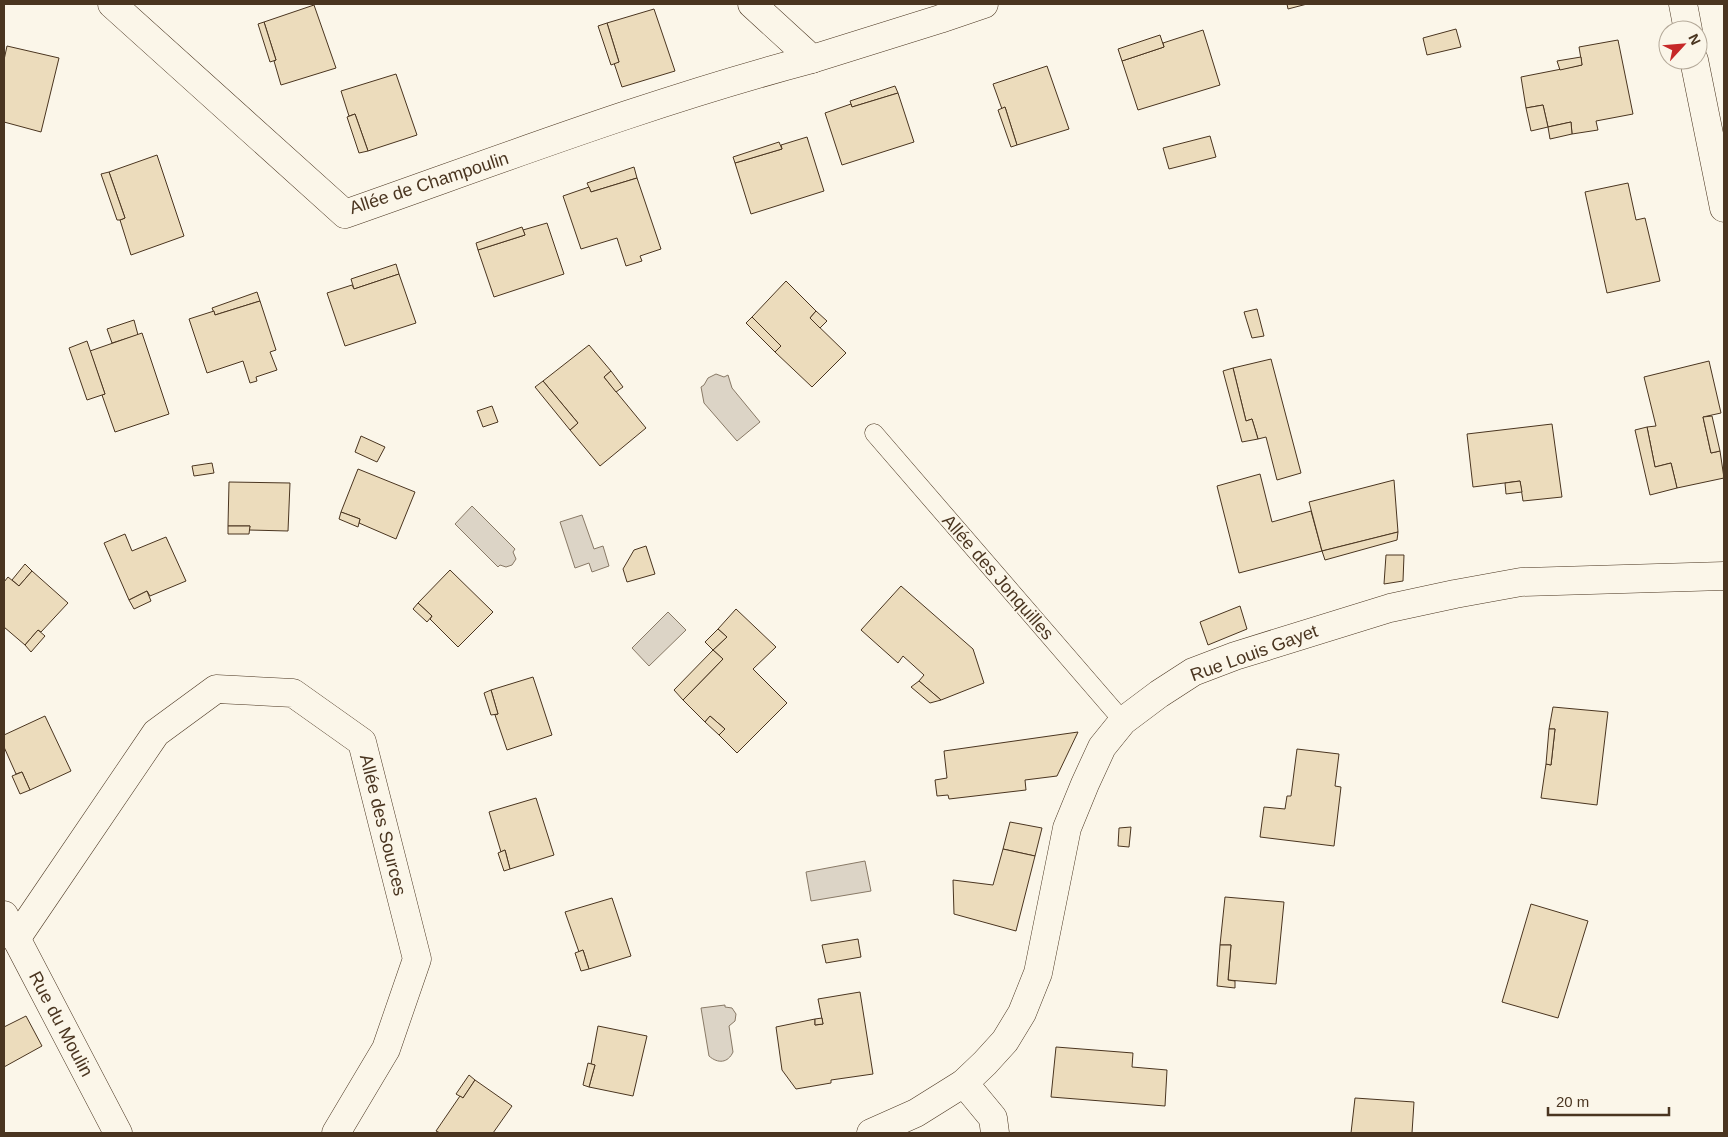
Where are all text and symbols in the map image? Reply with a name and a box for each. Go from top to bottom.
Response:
north arrow [1658,20,1708,70]
text: N [1685,31,1704,47]
street label: Allée de Champoulin [347,148,511,218]
street label: Allée des Jonquilles [938,510,1058,644]
street label: Rue Louis Gayet [1188,621,1320,685]
street label: Allée des Sources [356,752,410,898]
street label: Rue du Moulin [25,968,97,1080]
scale bar [1548,1084,1669,1116]
text: 20 m [1556,1093,1589,1110]

